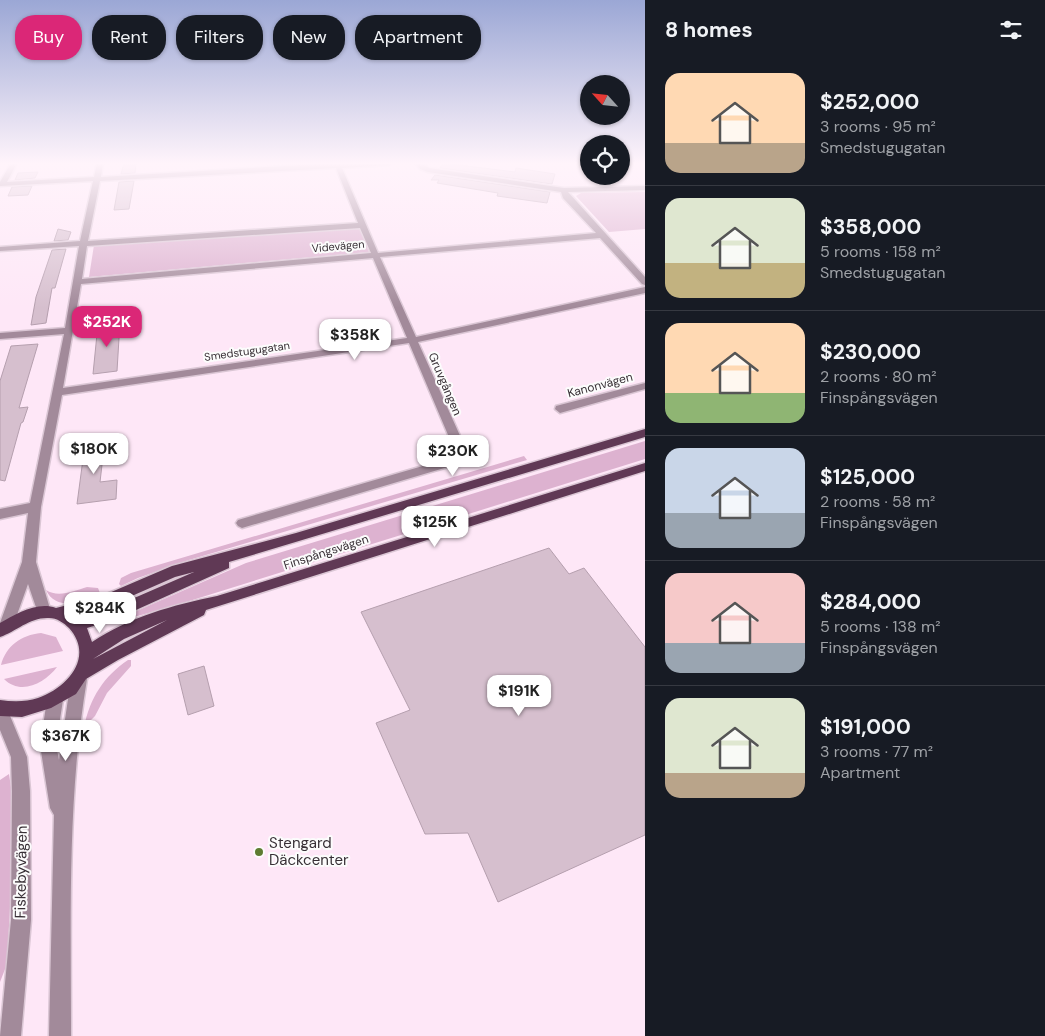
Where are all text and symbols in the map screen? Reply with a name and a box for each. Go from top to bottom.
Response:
chip: Buy [15,15,82,60]
chip: Rent [92,15,166,60]
chip: Filters [176,15,263,60]
chip: New [273,15,345,60]
chip: Apartment [355,15,481,60]
text: 8 homes [665,16,753,44]
icon: filters [997,16,1025,44]
north arrow [580,75,630,125]
map controls [580,75,630,185]
text: $252,000 [820,88,919,116]
icon: home [705,93,765,153]
text: 3 rooms · 95 m² [820,116,936,137]
button: locate [580,135,630,185]
text: Smedstugugatan [820,137,945,158]
text: $358,000 [820,213,921,241]
icon: home [705,218,765,278]
street label: Videvägen [311,237,365,255]
text: 5 rooms · 158 m² [820,241,941,262]
text: Smedstugugatan [820,262,945,283]
pin: $252K [72,306,142,348]
text: $252K [83,311,131,332]
pin: $358K [320,318,390,361]
text: $358K [330,324,380,345]
street label: Smedstugugatan [203,338,291,364]
text: $230,000 [820,338,921,366]
icon: home [705,343,765,403]
street label: Gruvgången [425,350,465,418]
text: 2 rooms · 80 m² [820,366,937,387]
street label: Kanonvägen [566,369,634,401]
text: Finspångsvägen [820,387,938,408]
pin: $180K [59,432,129,475]
pin: $230K [418,434,488,477]
text: $180K [70,438,118,459]
text: $230K [428,440,478,461]
text: $125,000 [820,463,915,491]
icon: home [705,468,765,528]
text: 2 rooms · 58 m² [820,491,935,512]
pin: $125K [400,506,470,548]
text: $125K [412,511,458,532]
text: Finspångsvägen [820,512,938,533]
street label: Finspångsvägen [282,531,371,573]
text: $284,000 [820,588,921,616]
pin: $284K [65,592,135,634]
icon: home [705,593,765,653]
text: $284K [75,597,125,618]
text: 5 rooms · 138 m² [820,616,941,637]
text: Finspångsvägen [820,637,938,658]
pin: $191K [484,674,554,717]
text: $191K [498,680,540,701]
text: $191,000 [820,713,911,741]
icon: home [705,718,765,778]
pin: $367K [31,720,101,762]
text: $367K [42,725,90,746]
text: 3 rooms · 77 m² [820,741,933,762]
text: Apartment [820,762,900,783]
street label: Fiskebyvägen [10,825,32,919]
place label: Stengard Däckcenter [269,833,349,870]
marker: Stengard Däckcenter [253,846,265,858]

